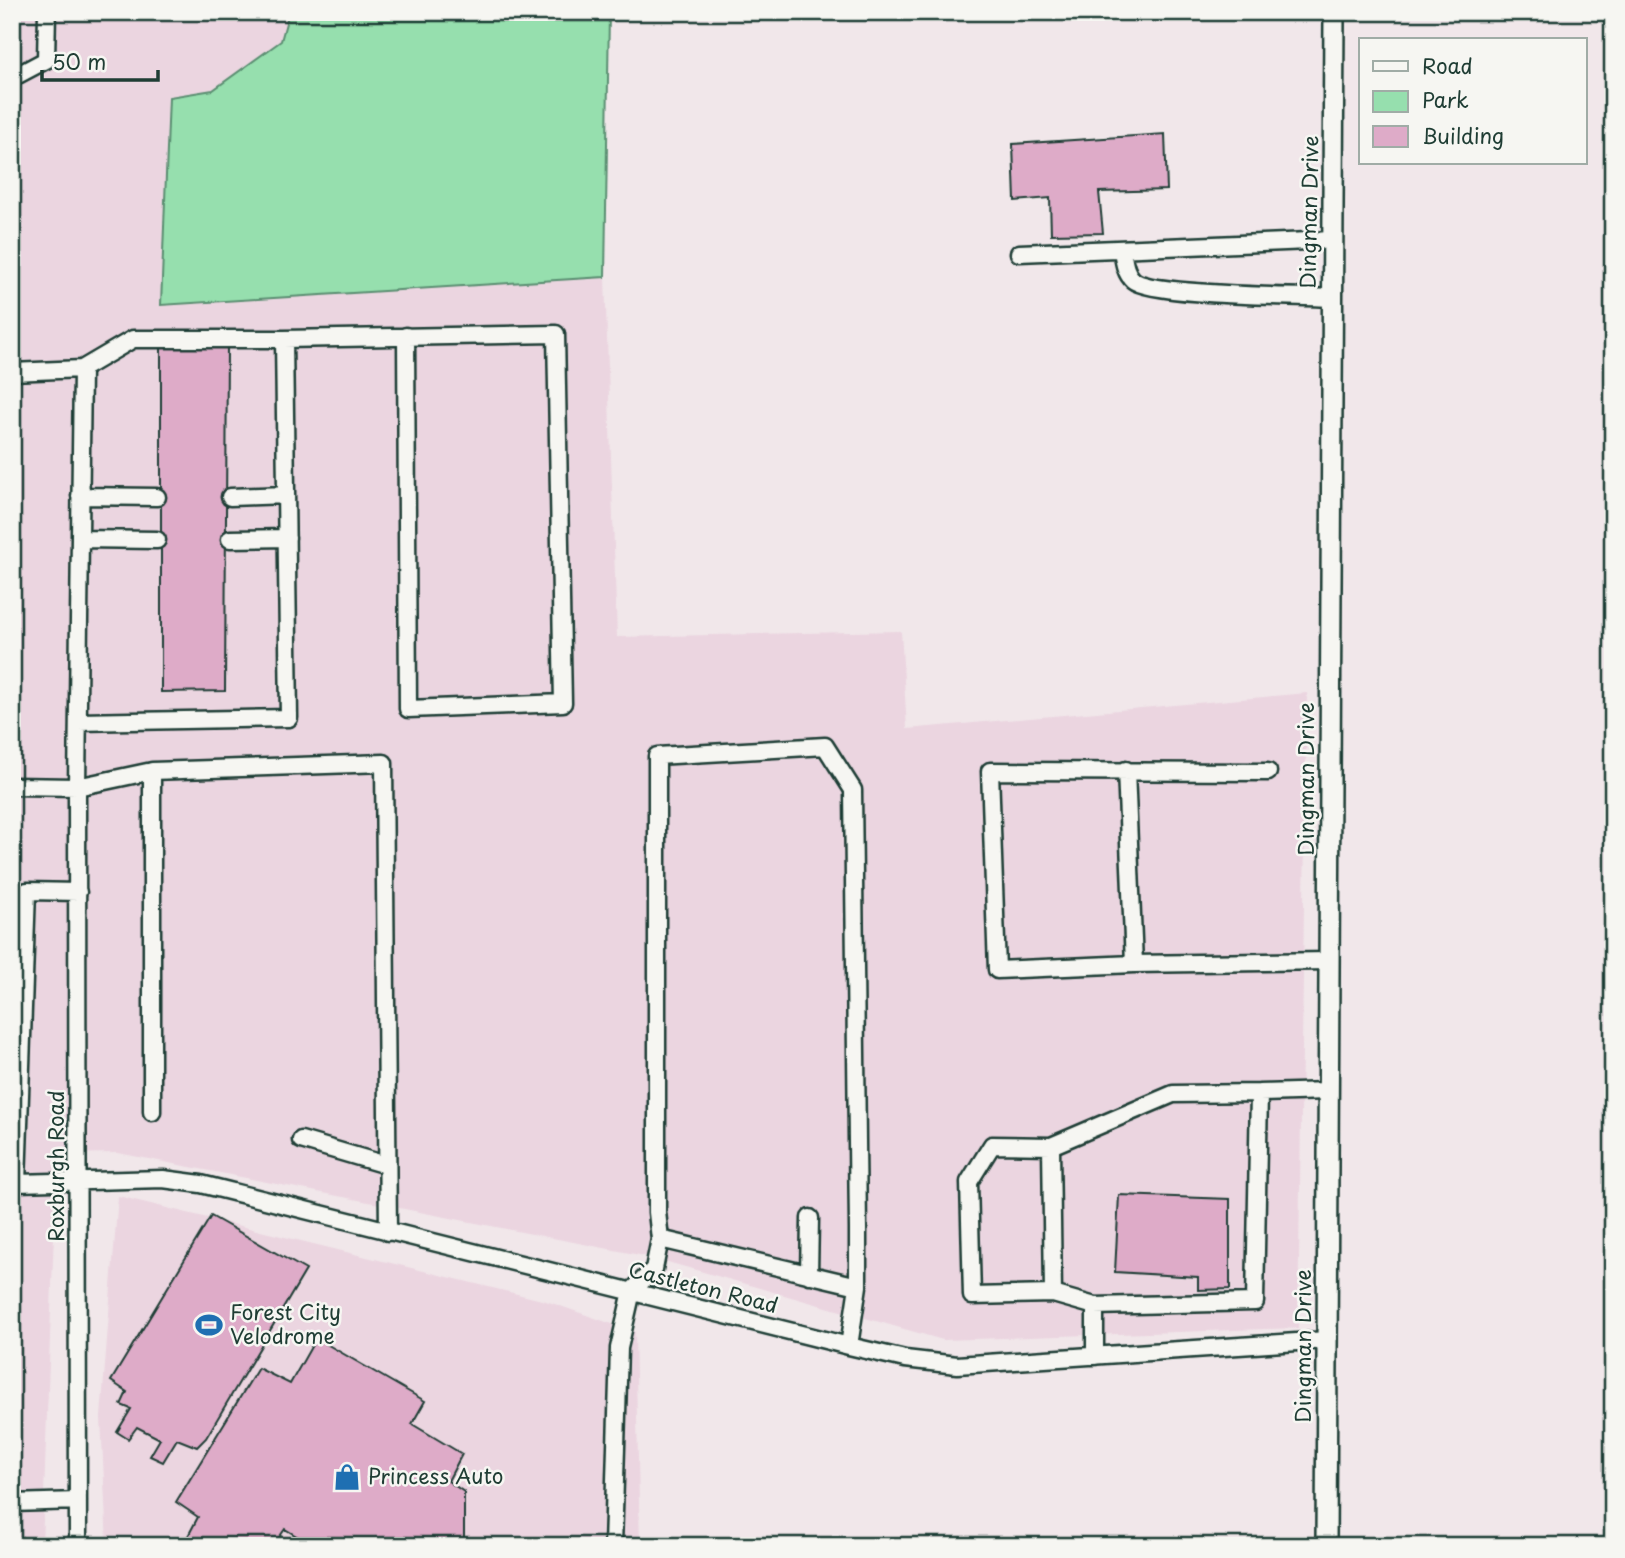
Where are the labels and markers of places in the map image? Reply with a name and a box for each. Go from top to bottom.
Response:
place label: Forest City Velodrome [230,1295,341,1351]
sports icon: Forest City Velodrome [194,1310,224,1340]
place label: Princess Auto [368,1459,504,1491]
shop icon: Princess Auto [332,1462,362,1492]

